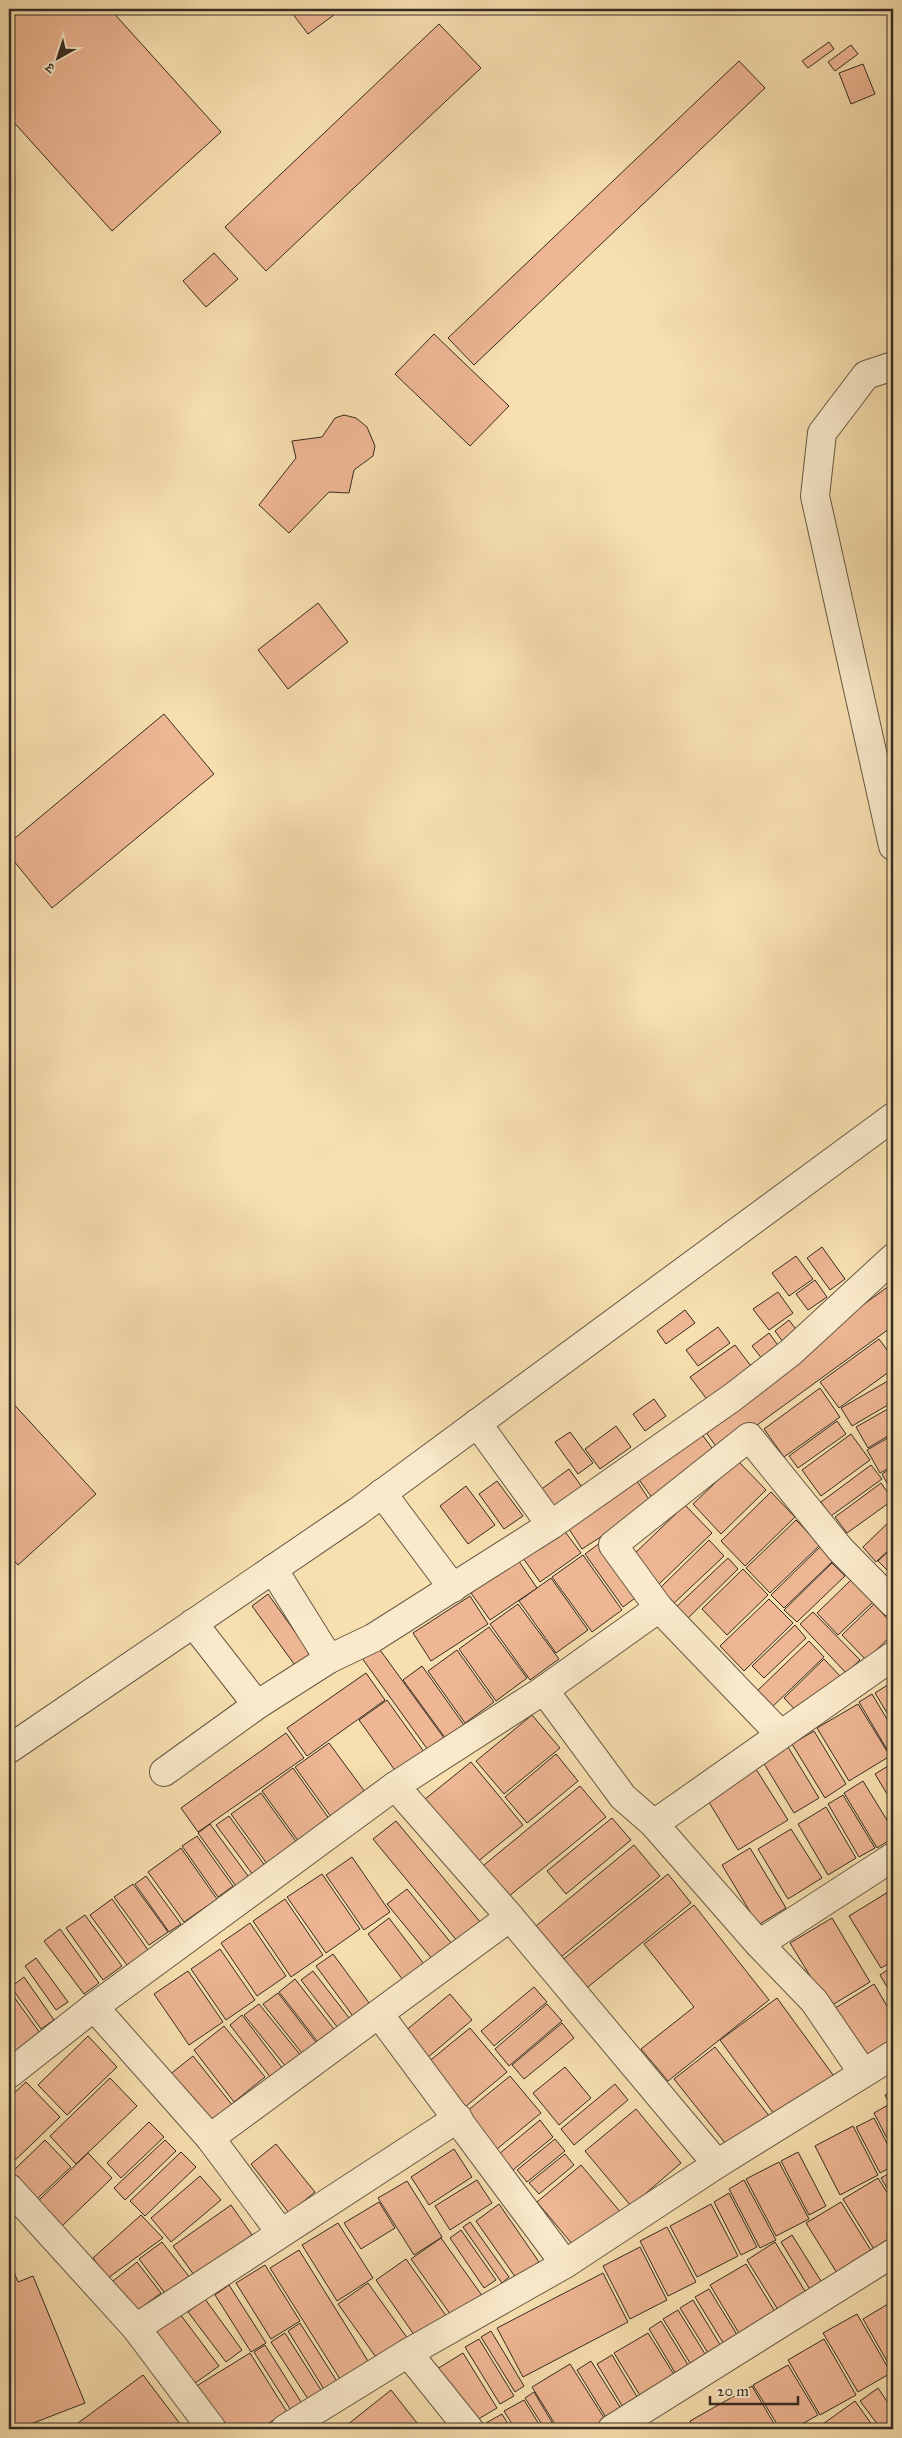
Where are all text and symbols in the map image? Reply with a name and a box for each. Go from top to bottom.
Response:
north arrow [32,32,82,82]
text: उ [41,58,59,77]
scale bar [710,2373,797,2405]
text: 20 m [717,2382,749,2400]

